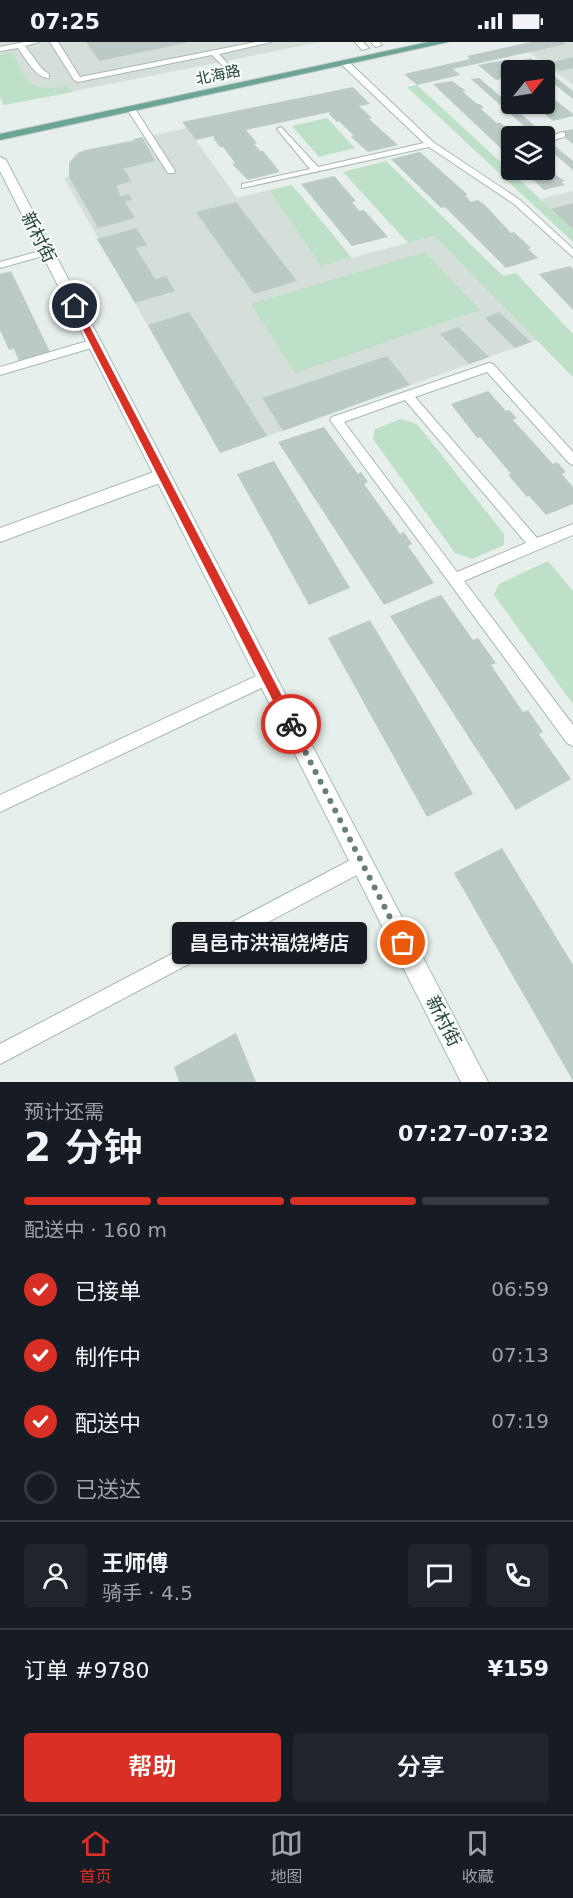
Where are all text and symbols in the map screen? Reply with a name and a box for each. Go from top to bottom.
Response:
text: 07:25 [30,9,100,34]
north arrow [501,60,555,114]
map controls [501,60,555,180]
street label: 北海路 [194,62,242,88]
button: layers [501,126,555,180]
street label: 新村街 [17,208,61,266]
pin [49,280,100,331]
icon: home [58,289,91,322]
courier [261,694,321,754]
icon: bike [275,708,308,741]
pin [377,917,428,968]
callout: 昌邑市洪福烧烤店 [172,922,367,964]
icon: bag [386,926,419,959]
text: 昌邑市洪福烧烤店 [190,931,350,955]
street label: 新村街 [422,992,466,1050]
text: 预计还需 [24,1100,104,1124]
text: 07:27–07:32 [398,1121,549,1146]
text: 2 分钟 [24,1125,143,1170]
text: 配送中 · 160 m [24,1218,167,1242]
icon: check [24,1273,57,1306]
text: 06:59 [491,1277,549,1301]
text: 已接单 [75,1279,141,1304]
icon: check [24,1339,57,1372]
text: 07:13 [491,1343,549,1367]
text: 制作中 [75,1345,141,1370]
icon: check [24,1405,57,1438]
text: 07:19 [491,1409,549,1433]
text: 配送中 [75,1411,141,1436]
text: 已送达 [75,1477,141,1502]
button: person [24,1544,87,1607]
button: chat [408,1544,471,1607]
button: phone [486,1544,549,1607]
text: 王师傅 [102,1551,168,1576]
text: 骑手 · 4.5 [102,1581,193,1605]
text: ¥159 [488,1656,549,1681]
text: 订单 #9780 [24,1658,149,1683]
button: 帮助 [24,1733,281,1802]
button: 分享 [293,1733,549,1802]
tab: 首页 [79,1827,112,1887]
tab: 地图 [270,1827,303,1887]
tab: 收藏 [461,1827,494,1887]

